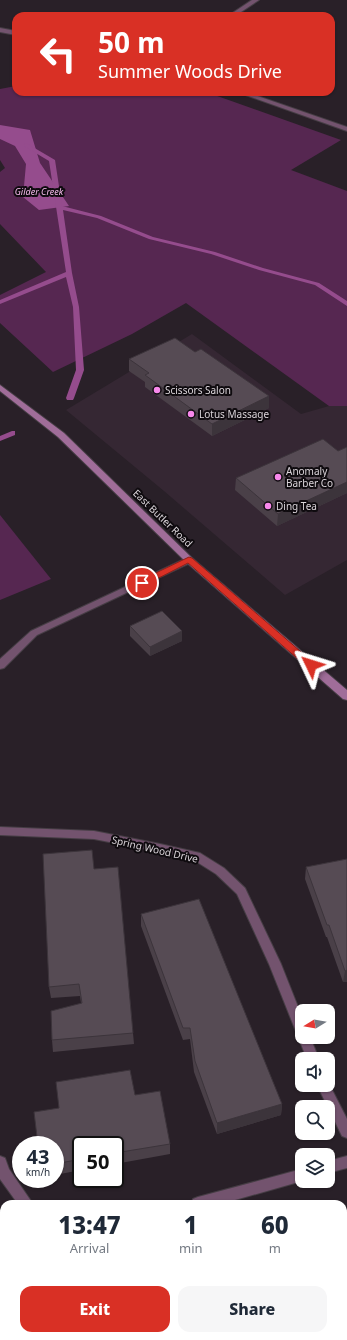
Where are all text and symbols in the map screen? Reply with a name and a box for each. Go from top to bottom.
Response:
text: 50 m [98,23,165,61]
icon: left [32,28,84,80]
text: Summer Woods Drive [98,59,282,83]
water label: Gilder Creek [15,185,64,198]
place label: Scissors Salon [165,383,231,397]
marker: Scissors Salon [152,385,162,395]
place label: Lotus Massage [199,407,269,421]
marker: Lotus Massage [186,409,196,419]
place label: Anomaly Barber Co [286,464,333,490]
marker: Anomaly Barber Co [273,472,283,482]
street label: East Butler Road [130,486,196,550]
place label: Ding Tea [276,499,317,513]
marker: Ding Tea [263,501,273,511]
pin [125,566,159,600]
icon: arrive [131,572,153,594]
position arrow [290,644,332,686]
street label: Spring Wood Drive [111,832,200,866]
north arrow [295,1004,335,1044]
map controls [295,1004,335,1188]
button: sound [295,1052,335,1092]
button: search [295,1100,335,1140]
speed limit sign: 50 [72,1136,124,1188]
text: 43 [27,1143,49,1170]
button: layers [295,1148,335,1188]
text: km/h [26,1165,50,1179]
text: 13:47 [58,1208,121,1241]
text: 1 [184,1208,198,1241]
text: 60 [261,1208,289,1241]
text: Arrival [70,1239,109,1257]
text: min [179,1239,203,1257]
text: m [269,1239,281,1257]
button: Exit [20,1286,170,1332]
button: Share [178,1286,327,1332]

